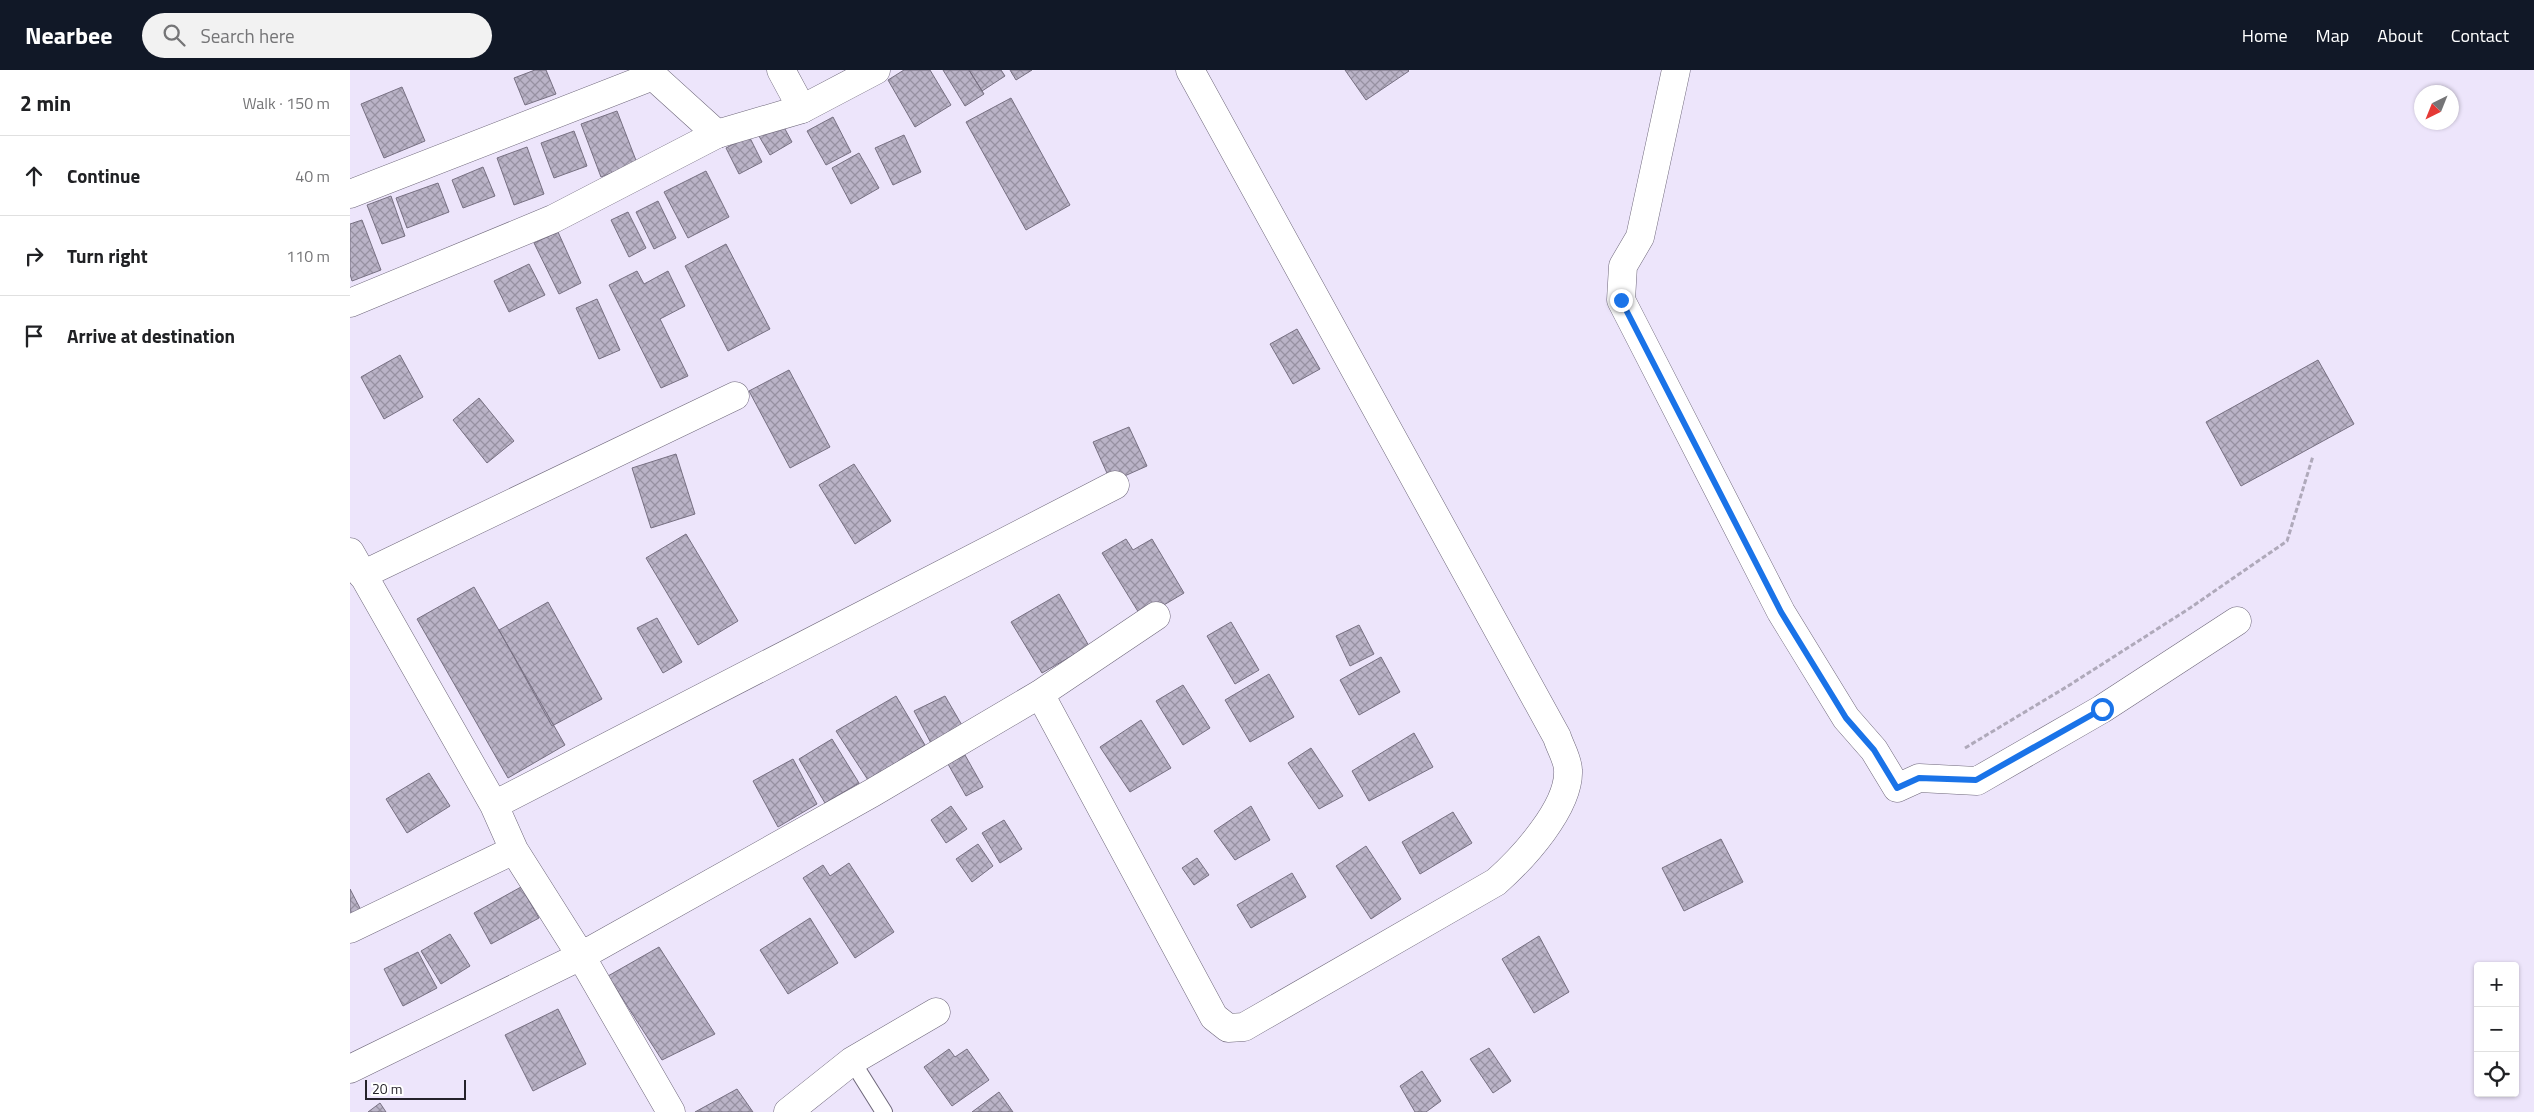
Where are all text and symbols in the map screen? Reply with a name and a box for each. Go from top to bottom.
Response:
search box [142,13,492,58]
text: Nearbee [25,17,112,53]
icon: search [160,21,188,49]
text: Search here [200,21,295,50]
text: Home [2242,22,2288,49]
text: Map [2316,22,2349,49]
text: About [2377,22,2423,49]
text: Contact [2451,22,2509,49]
north arrow [2414,85,2459,130]
text: 2 min [20,87,71,119]
text: Walk · 150 m [242,91,330,115]
text: Continue [67,161,140,190]
icon: ahead [20,162,48,190]
text: 40 m [295,164,330,188]
text: Turn right [67,241,148,270]
icon: right [20,242,48,270]
text: 110 m [286,244,330,268]
route end [1610,289,1633,312]
text: Arrive at destination [67,321,235,350]
icon: arrive [20,322,48,350]
route start [2091,698,2114,721]
map controls [2474,962,2519,1097]
button: + [2474,962,2519,1007]
button: − [2474,1007,2519,1052]
button: locate [2474,1052,2519,1097]
scale bar [365,1077,466,1100]
text: 20 m [372,1078,402,1099]

